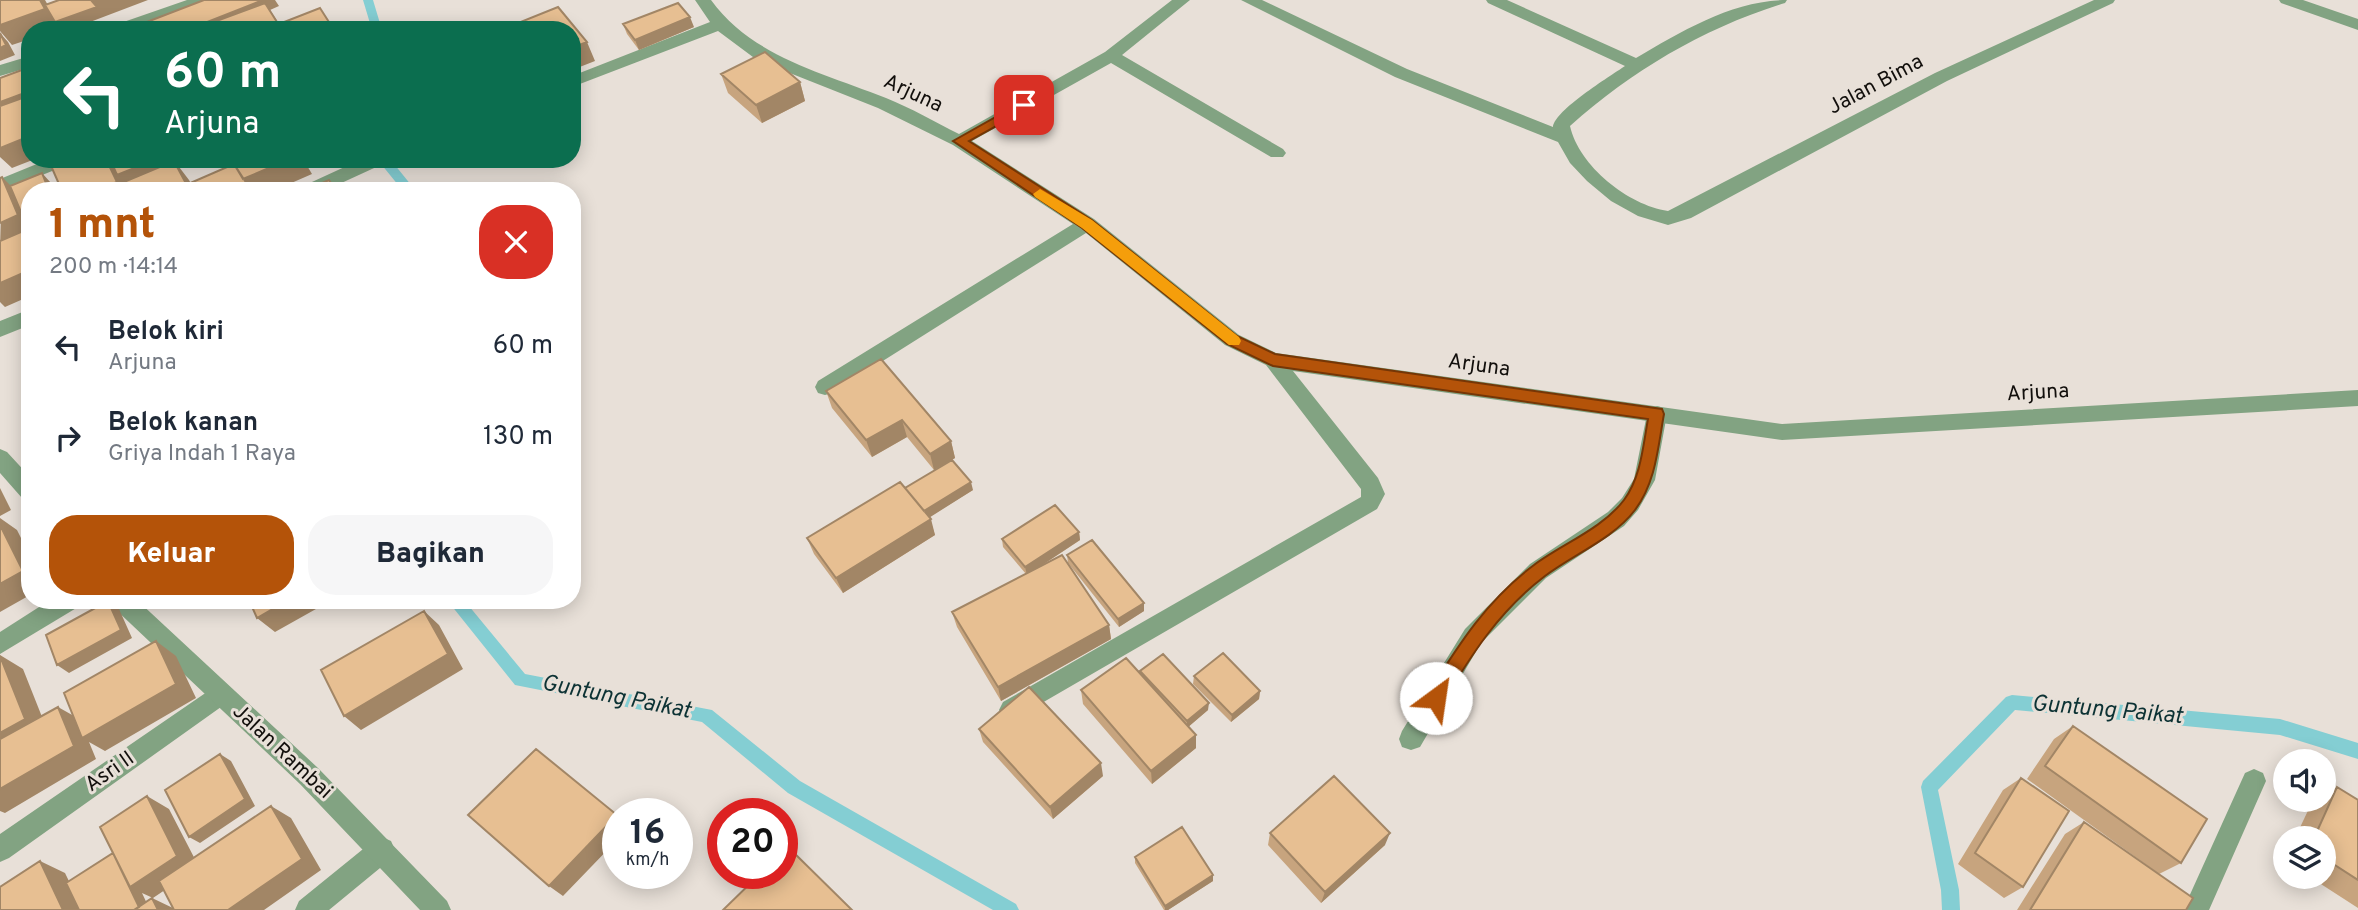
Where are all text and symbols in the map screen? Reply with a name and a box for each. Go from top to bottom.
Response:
text: 60 m [164,44,282,106]
icon: left [49,49,140,140]
street label: Jalan Bima [1824,49,1928,121]
street label: Arjuna [879,69,947,119]
pin [994,75,1054,135]
icon: arrive [1005,86,1043,124]
text: Arjuna [164,105,259,145]
text: 1 mnt [49,200,156,253]
button: close [479,205,553,279]
text: 200 m · 14:14 [49,253,178,282]
text: Belok kiri [108,316,224,349]
icon: left [49,328,87,366]
text: 60 m [493,330,553,363]
street label: Arjuna [1446,348,1512,384]
text: Arjuna [108,349,177,378]
street label: Arjuna [2006,378,2070,408]
text: Belok kanan [108,407,258,440]
icon: right [49,419,87,457]
text: 130 m [483,421,553,454]
text: Griya Indah 1 Raya [108,440,296,469]
button: Keluar [49,515,294,595]
button: Bagikan [308,515,553,595]
position arrow [1399,661,1473,735]
water label: Guntung Paikat [539,669,695,727]
water label: Guntung Paikat [2030,690,2185,732]
street label: Jalan Rambai [226,699,338,805]
street label: Asri II [80,745,140,799]
map controls [2273,749,2336,889]
button: sound [2273,749,2336,812]
speed limit sign: 20 [707,798,798,889]
text: 16 [630,812,665,856]
button: layers [2273,826,2336,889]
text: km/h [626,849,669,872]

